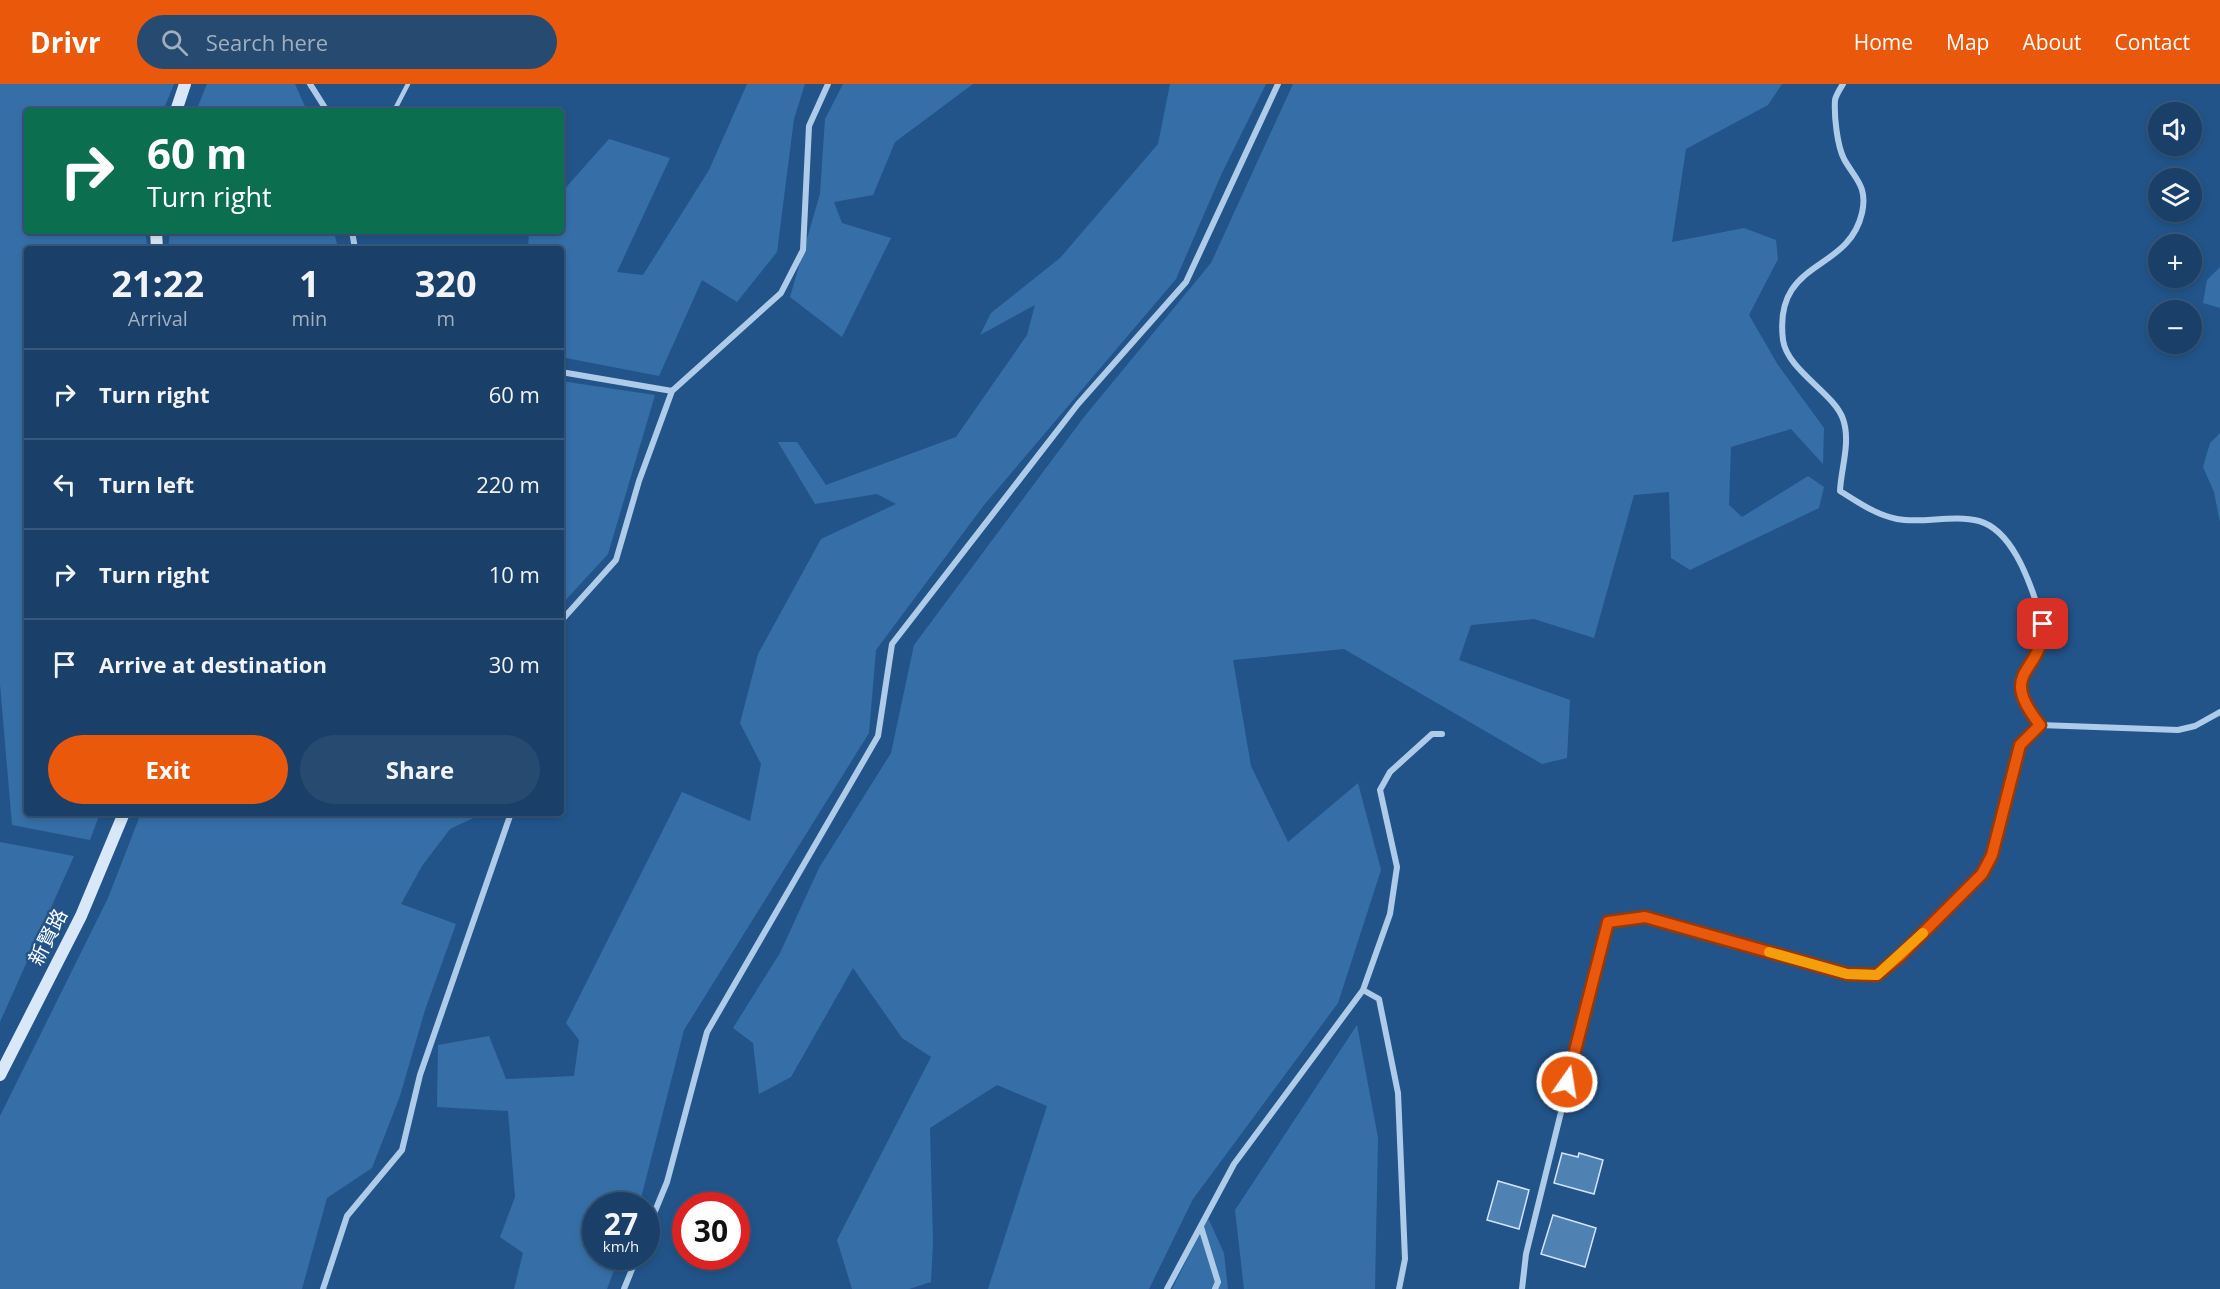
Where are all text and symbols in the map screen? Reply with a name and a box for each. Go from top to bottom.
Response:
search box [137,15,557,69]
text: Drivr [30,23,101,61]
icon: search [158,26,191,59]
text: Search here [206,27,328,57]
text: Home [1854,28,1913,56]
text: Map [1946,28,1989,56]
text: About [2022,28,2082,56]
text: Contact [2115,28,2190,56]
map controls [2148,102,2202,354]
button: sound [2148,102,2202,156]
text: 60 m [147,124,247,181]
icon: right [48,132,126,210]
button: layers [2148,168,2202,222]
text: Turn right [147,178,272,215]
button: + [2148,234,2202,288]
text: 21:22 [111,259,204,308]
text: 1 [299,259,320,308]
text: 320 [415,259,477,308]
button: − [2148,300,2202,354]
text: Arrival [128,305,188,332]
text: min [291,305,327,332]
text: m [436,305,455,332]
icon: right [48,378,81,411]
text: Turn right [99,379,210,409]
text: 60 m [489,379,540,409]
icon: left [48,468,81,501]
text: Turn left [99,469,194,499]
text: 220 m [476,469,540,499]
icon: right [48,558,81,591]
text: Turn right [99,559,210,589]
text: 10 m [489,559,540,589]
pin [2017,598,2068,649]
icon: arrive [2026,607,2059,640]
icon: arrive [48,648,81,681]
text: Arrive at destination [99,649,327,679]
text: 30 m [489,649,540,679]
button: Exit [48,735,288,804]
button: Share [300,735,540,804]
street label: 新賢路 [22,904,73,970]
position arrow [1535,1050,1599,1114]
speed limit sign: 30 [672,1192,750,1270]
text: 27 [604,1203,638,1244]
text: km/h [603,1236,639,1256]

